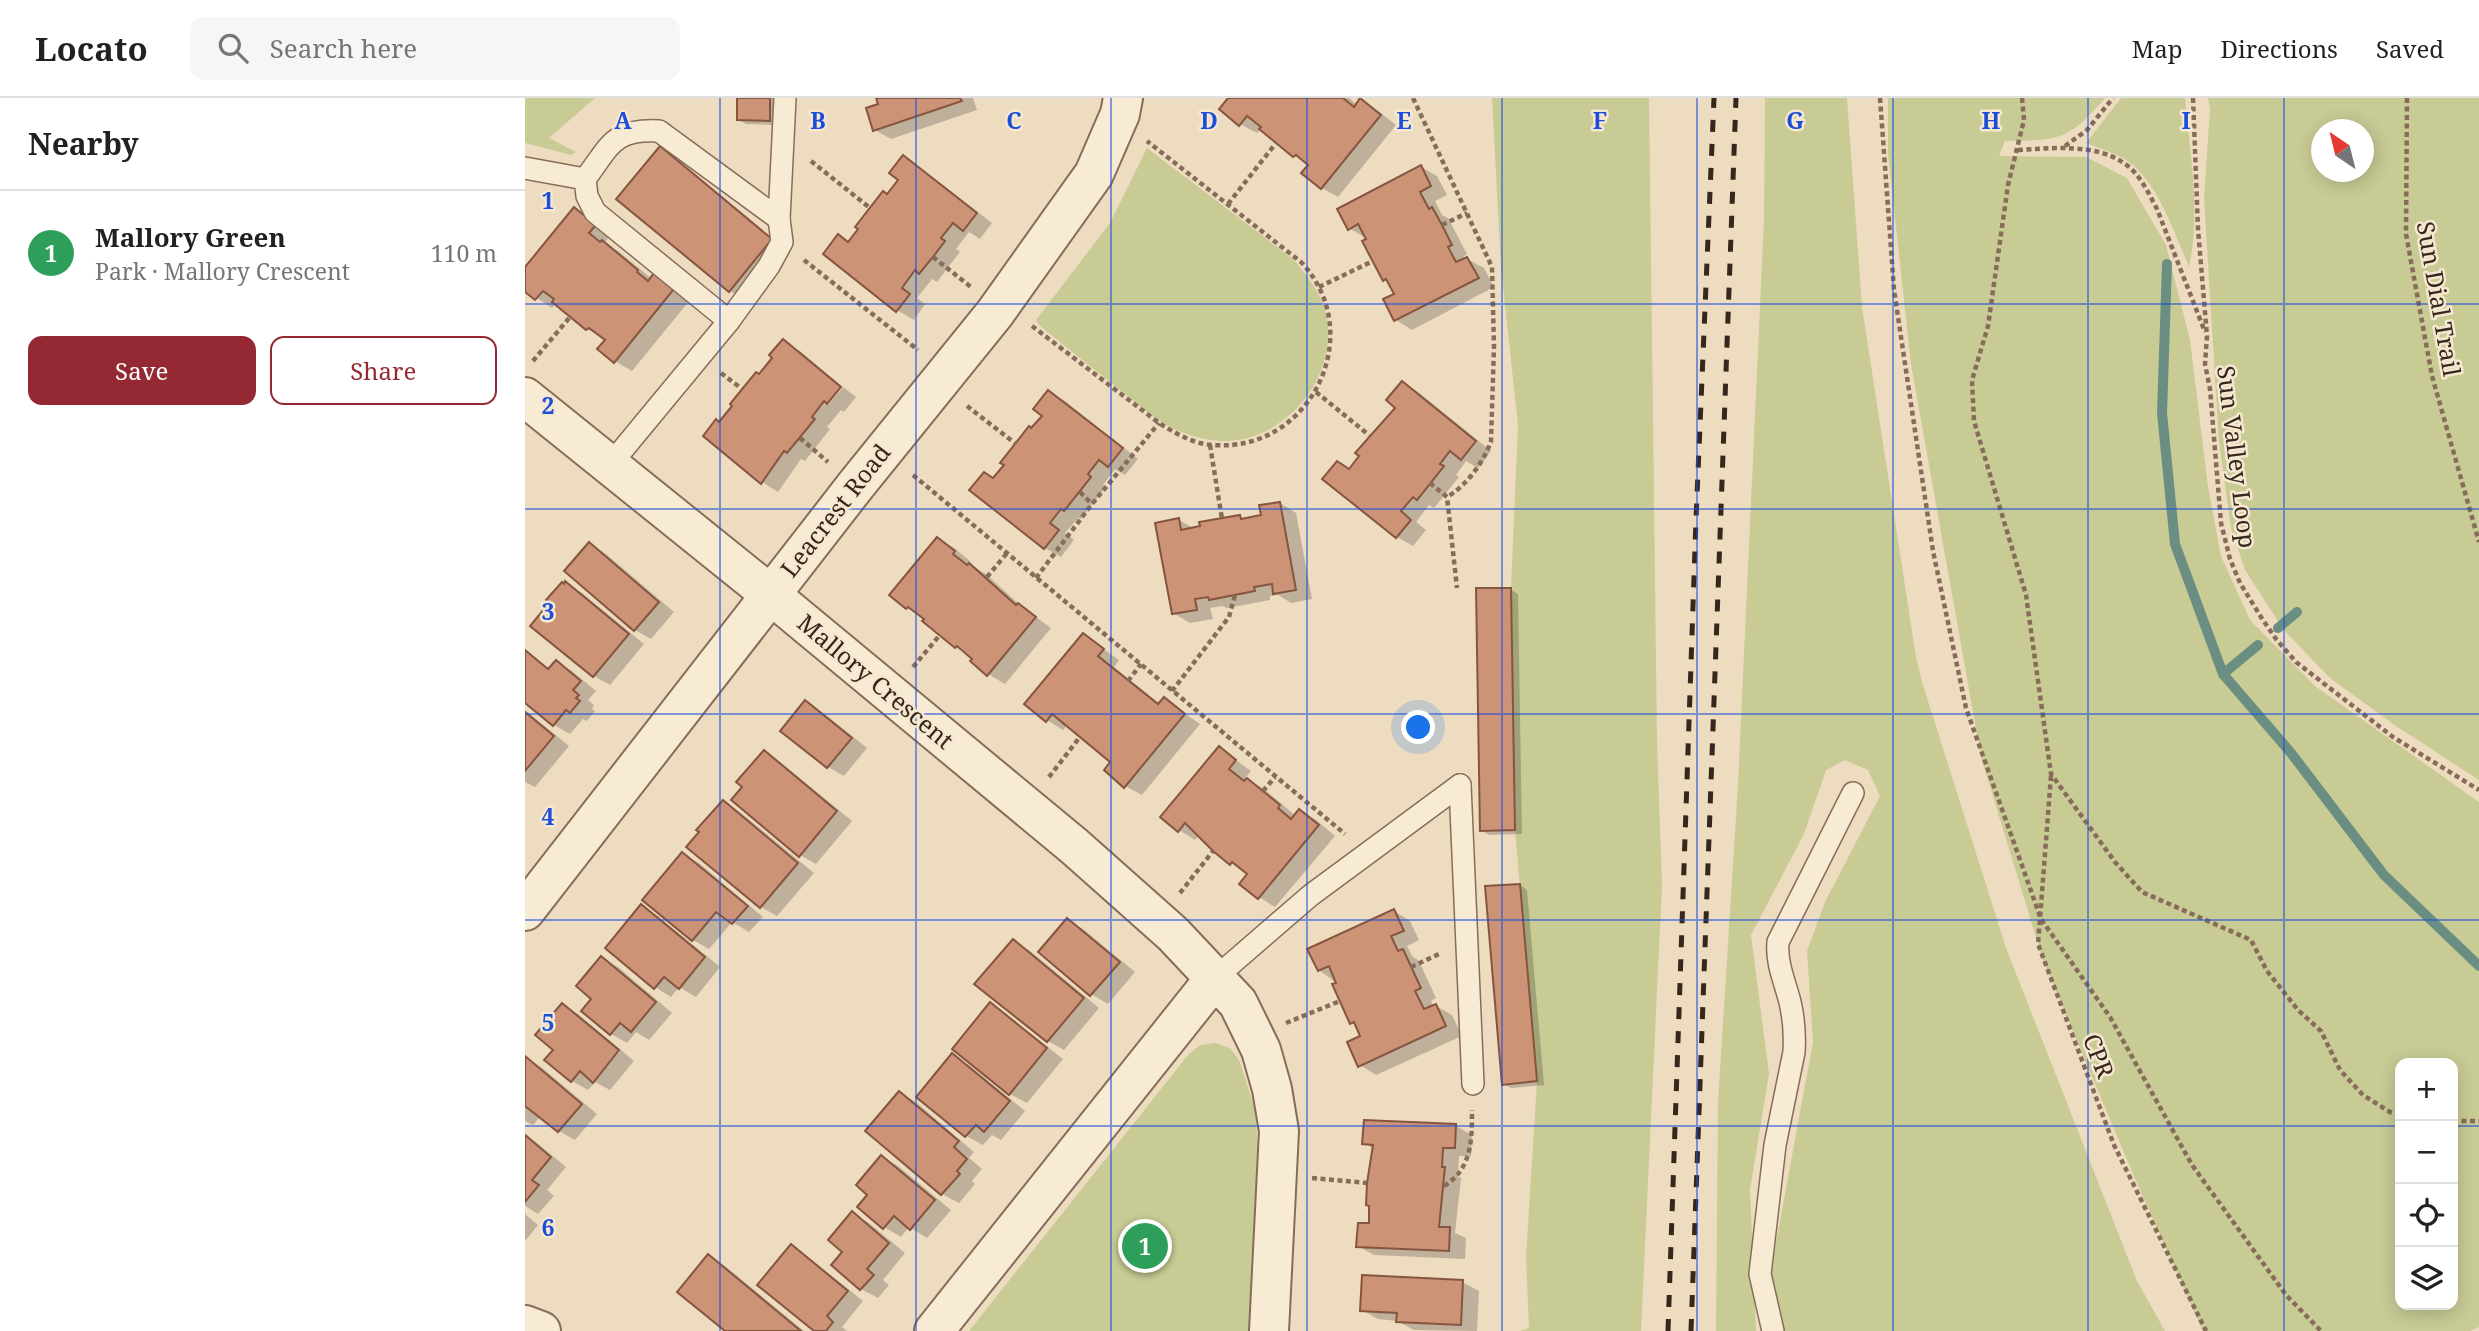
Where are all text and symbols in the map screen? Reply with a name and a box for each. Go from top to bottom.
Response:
search box [190,17,680,80]
text: Locato [35,26,148,71]
icon: search [214,29,252,67]
text: Search here [270,30,417,66]
text: Map [2132,32,2183,65]
text: Directions [2221,32,2338,65]
text: Saved [2376,32,2444,65]
text: A [614,104,632,136]
text: B [810,104,826,136]
text: C [1006,104,1022,136]
text: D [1200,104,1218,136]
text: E [1396,104,1412,136]
text: F [1593,104,1607,136]
text: G [1786,104,1804,136]
text: H [1982,104,2001,136]
text: I [2181,104,2191,136]
north arrow [2311,119,2374,182]
text: Nearby [28,123,139,164]
text: 1 [542,184,555,216]
text: Mallory Green [95,219,286,255]
street label: Sun Dial Trail [2410,219,2469,379]
text: 1 [45,237,58,269]
text: 110 m [431,237,497,269]
text: Park · Mallory Crescent [95,255,350,287]
button: Save [28,336,256,405]
button: Share [270,336,497,405]
street label: Sun Valley Loop [2210,364,2265,550]
text: 2 [542,389,555,421]
street label: Leacrest Road [772,436,897,584]
text: 3 [542,595,555,627]
street label: Mallory Crescent [791,606,961,756]
your location [1401,710,1435,744]
text: 4 [542,800,555,832]
text: 5 [542,1006,555,1038]
street label: CPR [2076,1029,2123,1083]
map controls [2395,1058,2458,1310]
button: + [2395,1058,2458,1121]
button: − [2395,1121,2458,1184]
button: locate [2395,1184,2458,1247]
text: 6 [542,1211,555,1243]
pin: 1 [1122,1220,1168,1272]
button: layers [2395,1247,2458,1310]

